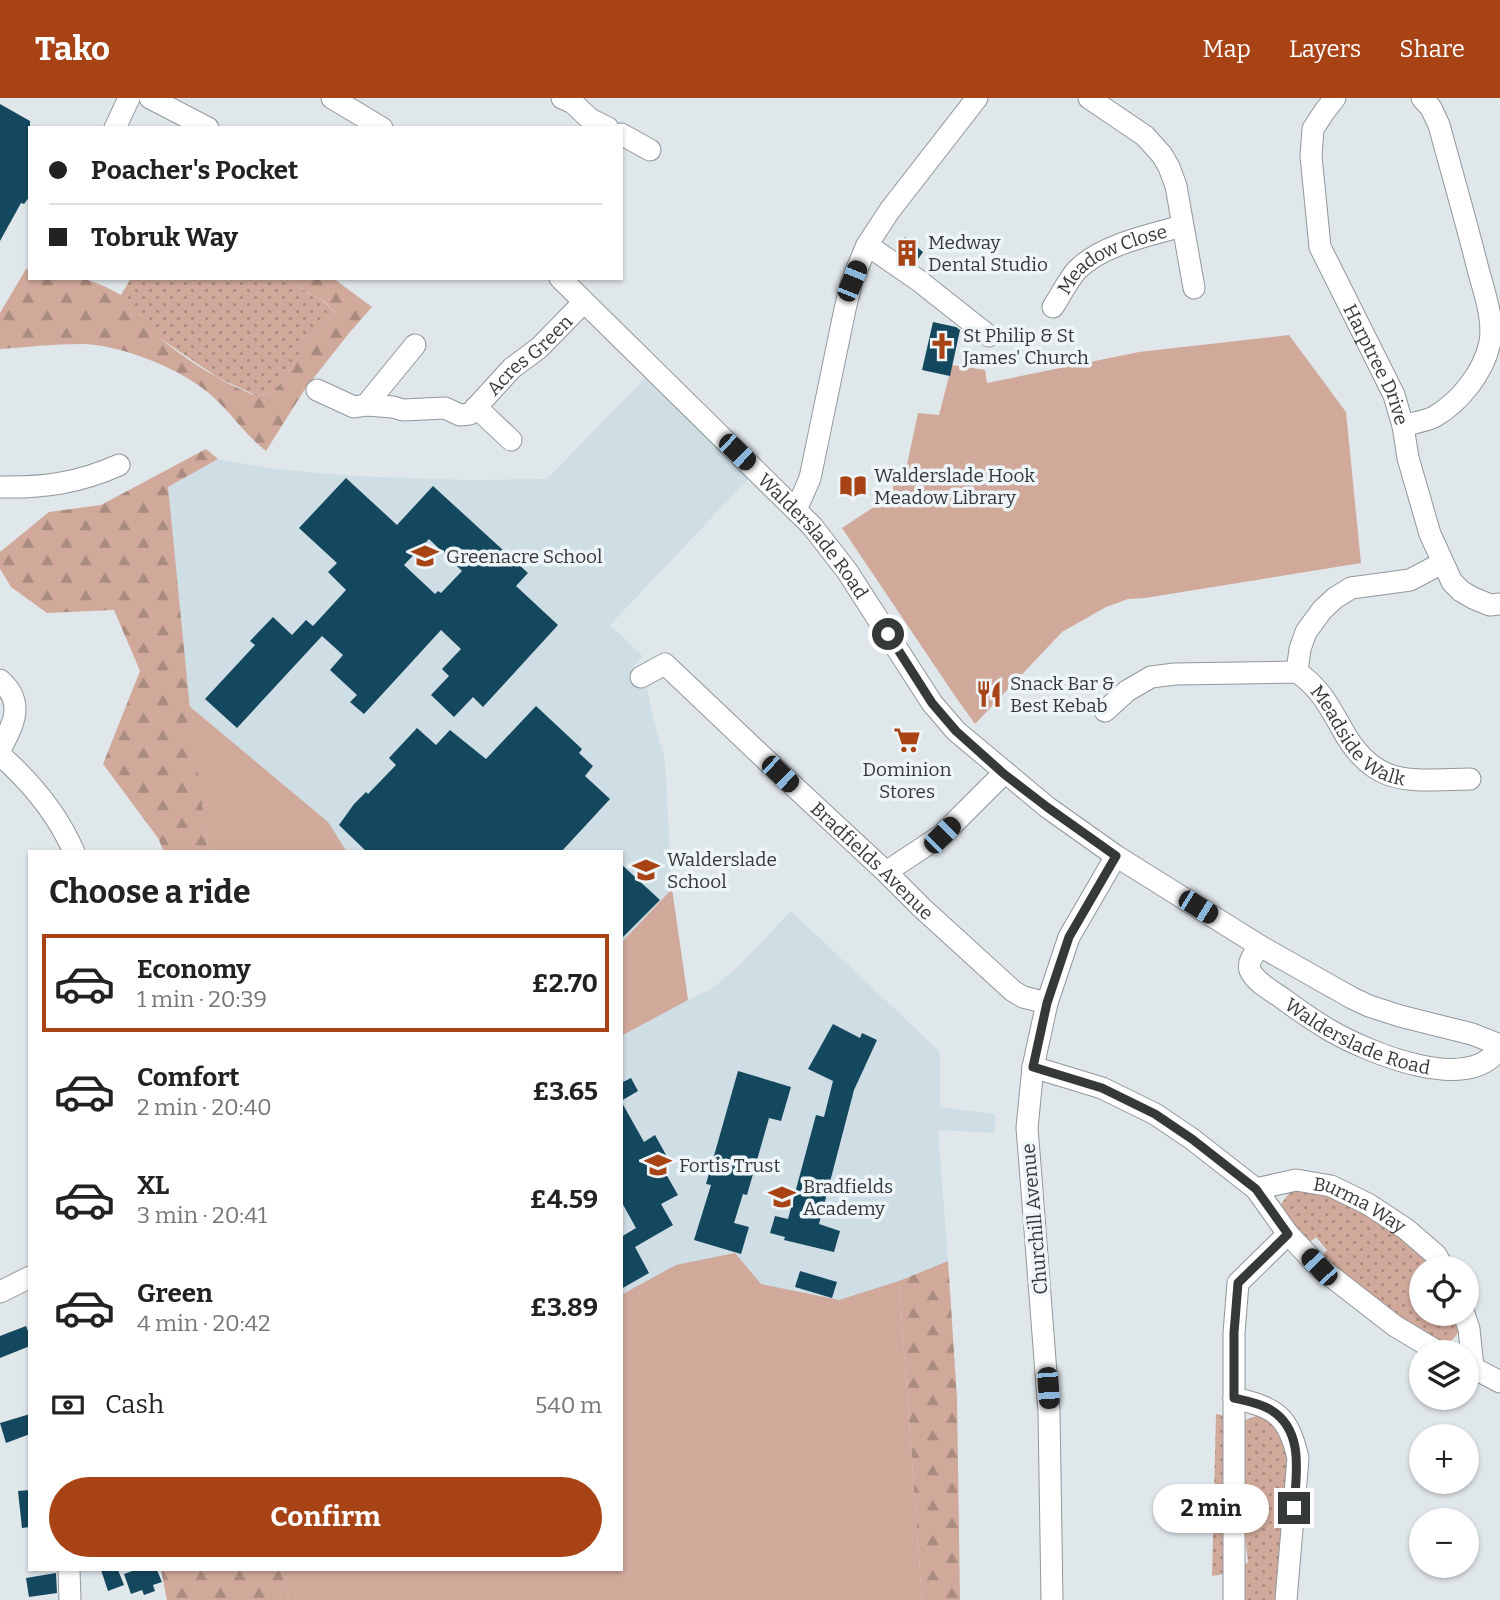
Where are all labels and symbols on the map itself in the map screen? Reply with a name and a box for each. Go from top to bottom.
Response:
street label: Meadow Close [1052,220,1169,299]
place label: Medway Dental Studio [928,231,1048,276]
building icon: Medway Dental Studio [892,238,922,268]
car [835,258,870,304]
street label: Harptree Drive [1338,300,1413,428]
street label: Acres Green [482,310,577,400]
place label: St Philip & St James' Church [962,324,1089,369]
church icon: St Philip & St James' Church [927,331,957,361]
car [715,430,760,474]
place label: Walderslade Hook Meadow Library [874,464,1035,509]
street label: Walderslade Road [753,468,873,603]
library icon: Walderslade Hook Meadow Library [838,471,868,501]
school or university icon: Greenacre School [410,541,440,571]
place label: Greenacre School [446,545,603,568]
route start [872,618,904,650]
place label: Snack Bar & Best Kebab [1010,672,1115,717]
restaurant icon: Snack Bar & Best Kebab [974,679,1004,709]
street label: Meadside Walk [1306,680,1407,791]
supermarket icon: Dominion Stores [892,725,922,755]
car [758,752,803,796]
place label: Dominion Stores [863,758,951,803]
street label: Bradfields Avenue [806,797,938,925]
car [920,813,965,857]
place label: Walderslade School [667,848,777,893]
school or university icon: Walderslade School [631,855,661,885]
car [1175,887,1222,927]
street label: Walderslade Road [1280,993,1432,1079]
street label: Churchill Avenue [1016,1142,1053,1296]
school or university icon: Fortis Trust [643,1150,673,1180]
place label: Fortis Trust [679,1154,780,1177]
street label: Burma Way [1312,1172,1411,1238]
place label: Bradfields Academy [803,1175,893,1220]
school or university icon: Bradfields Academy [767,1182,797,1212]
car [1297,1244,1342,1290]
car [1037,1366,1060,1410]
callout: 2 min [1154,1484,1270,1532]
route end [1278,1492,1310,1524]

